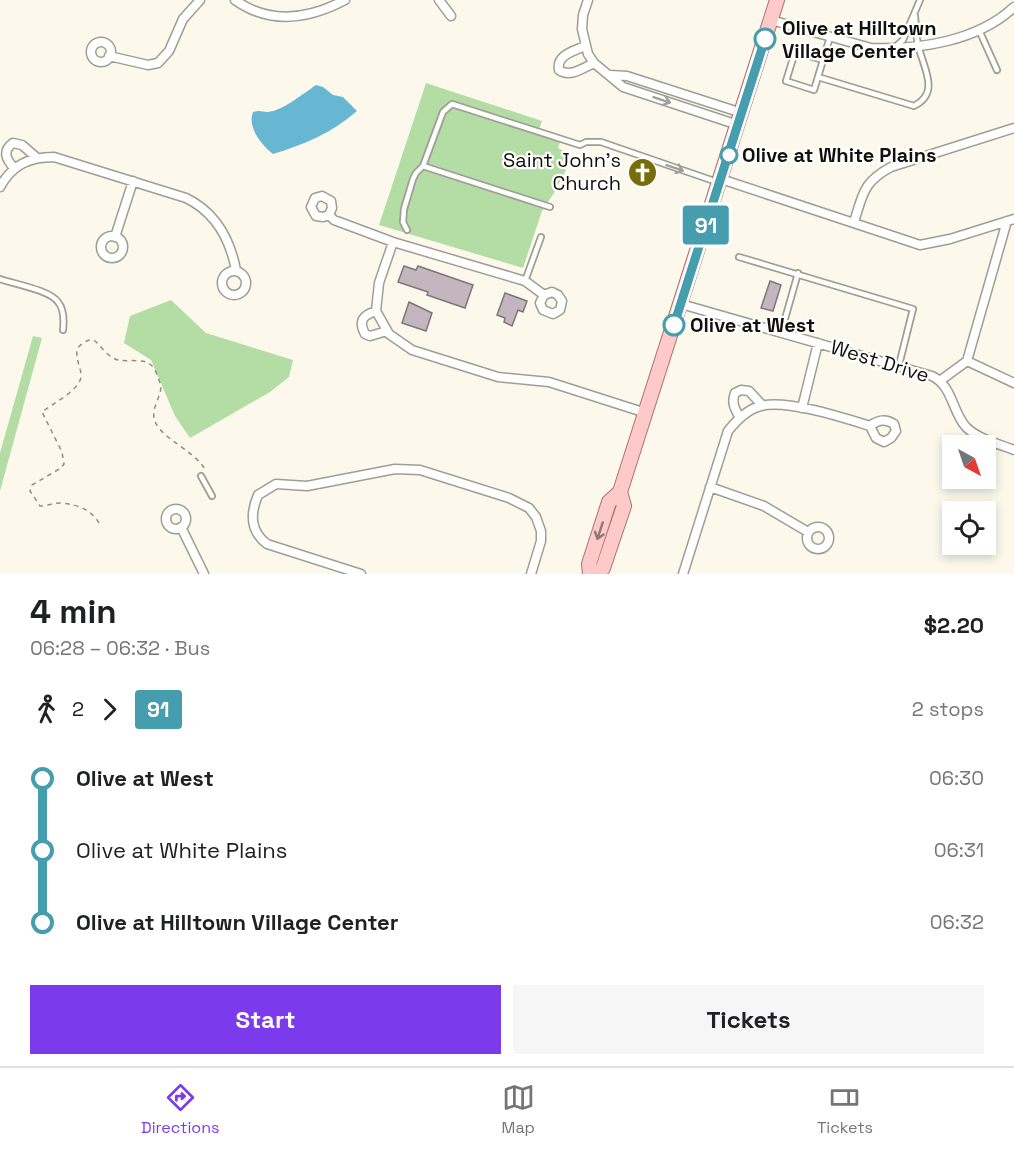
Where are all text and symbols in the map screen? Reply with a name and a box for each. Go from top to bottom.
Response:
place label: Olive at Hilltown Village Center [782,15,937,64]
marker: Olive at Hilltown Village Center [754,28,776,50]
one-way arrow [652,95,671,106]
place label: Olive at White Plains [742,142,936,168]
marker: Olive at White Plains [720,146,738,164]
place label: Saint John's Church [503,147,621,196]
church icon: Saint John's Church [626,156,658,188]
one-way arrow [665,163,684,174]
line badge: 91 [679,206,733,244]
text: 91 [695,212,717,239]
place label: Olive at West [690,312,815,338]
marker: Olive at West [663,314,685,336]
street label: West Drive [828,334,932,388]
north arrow [942,435,996,489]
map controls [942,435,996,555]
button: locate [942,501,996,555]
one-way arrow [593,521,604,540]
text: 4 min [30,591,117,633]
text: $2.20 [924,611,984,639]
text: 06:28 – 06:32 · Bus [30,635,210,661]
icon: walk [30,693,63,726]
icon: forward [93,693,126,726]
text: 2 [72,696,84,722]
text: 91 [147,696,170,723]
text: 2 stops [912,696,984,722]
text: Olive at West [76,764,214,792]
text: 06:30 [929,765,984,791]
text: Olive at White Plains [76,836,287,864]
text: 06:31 [934,837,984,863]
text: Olive at Hilltown Village Center [76,908,398,936]
text: 06:32 [930,909,984,935]
button: Start [30,985,501,1054]
button: Tickets [513,985,984,1054]
tab: Directions [141,1081,219,1138]
tab: Map [502,1081,535,1138]
tab: Tickets [817,1081,873,1138]

